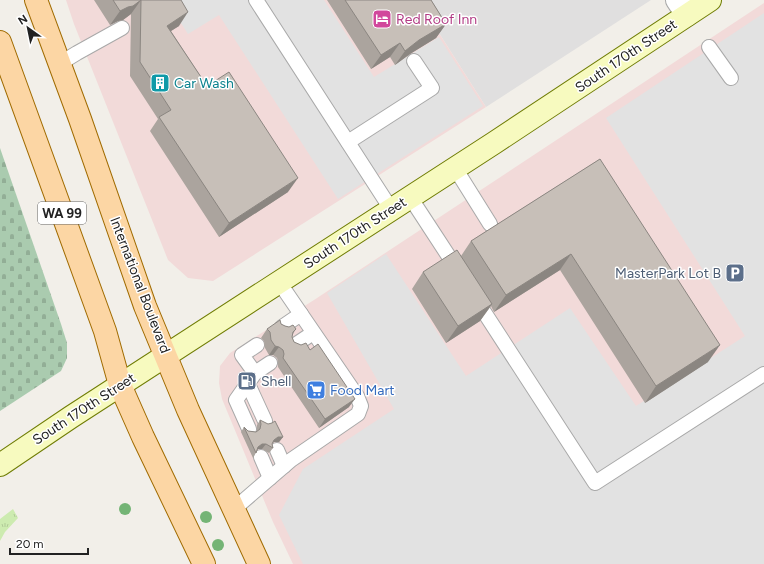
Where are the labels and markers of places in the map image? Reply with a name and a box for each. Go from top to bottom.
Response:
hotel icon: Red Roof Inn [371,8,393,30]
place label: Red Roof Inn [396,11,477,28]
building icon: Car Wash [149,72,171,94]
place label: Car Wash [174,75,234,92]
parking icon: MasterPark Lot B [724,262,746,284]
place label: MasterPark Lot B [615,265,721,282]
fuel station icon: Shell [236,370,258,392]
place label: Shell [261,373,291,390]
supermarket icon: Food Mart [305,379,327,401]
place label: Food Mart [330,382,394,399]

